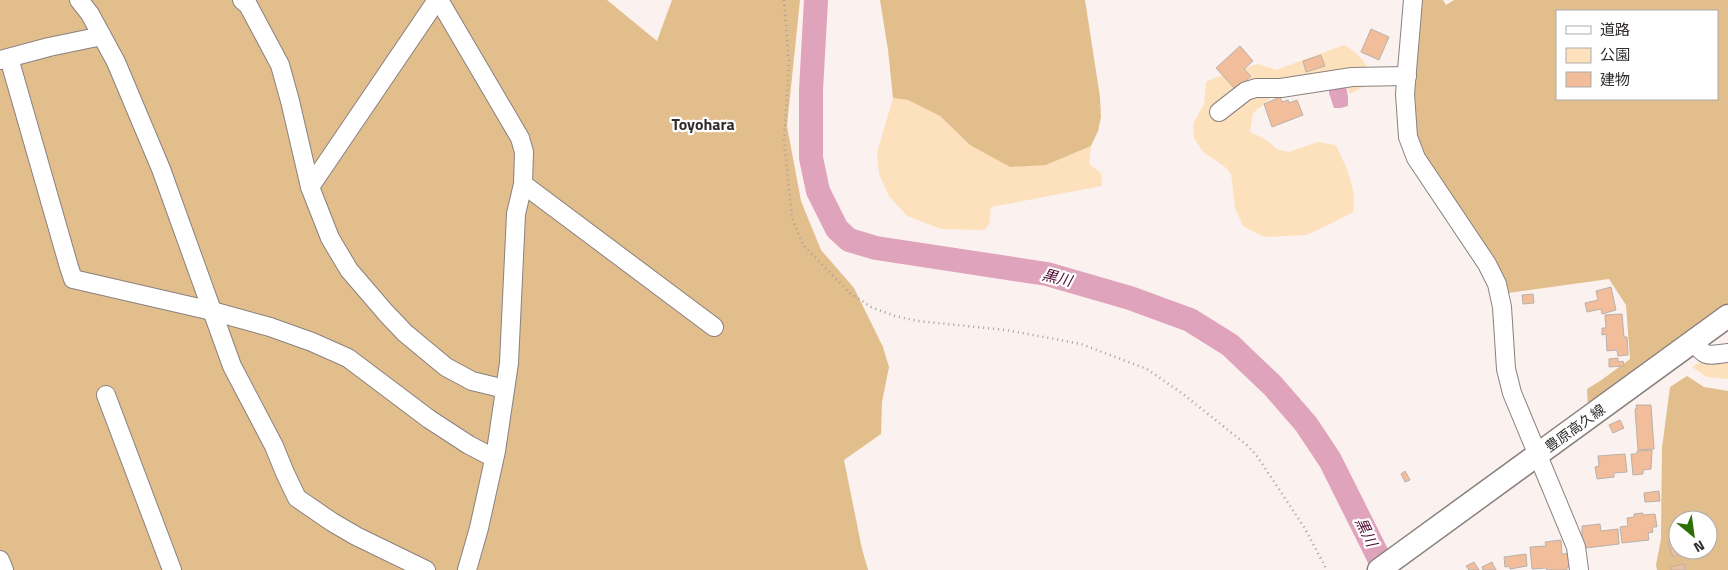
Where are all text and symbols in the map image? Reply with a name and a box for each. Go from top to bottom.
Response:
legend [1556,10,1718,100]
text: 道路 [1600,18,1630,41]
text: 公園 [1600,43,1630,66]
text: 建物 [1600,68,1630,91]
district label: Toyohara [671,112,735,136]
water label: 黒川 [1040,263,1076,293]
street label: 豊原高久線 [1540,399,1609,457]
north arrow [1668,510,1718,560]
water label: 黒川 [1350,513,1384,552]
text: N [1690,535,1709,558]

